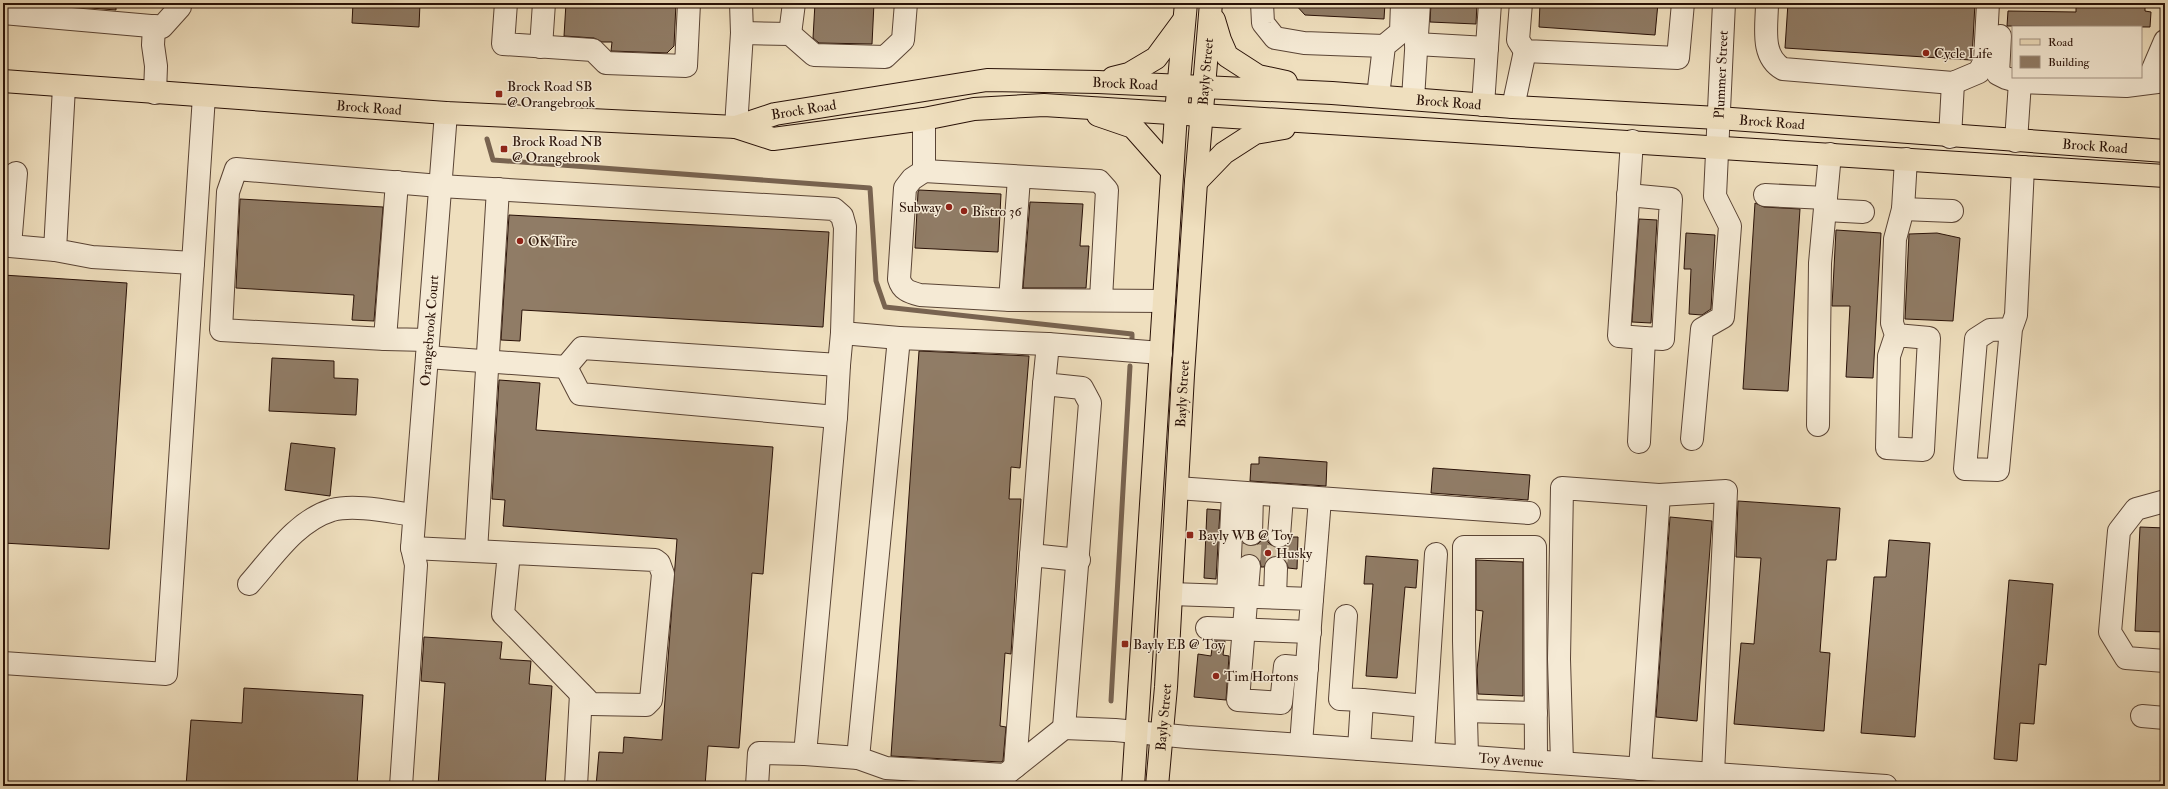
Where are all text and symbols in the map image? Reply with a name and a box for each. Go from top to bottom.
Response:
legend [2012,26,2142,78]
street label: Plummer Street [1710,30,1731,119]
text: Road [2048,35,2073,50]
street label: Bayly Street [1194,37,1217,106]
place label: Cycle Life [1934,45,1993,63]
marker: Cycle Life [1921,48,1931,58]
text: Building [2048,55,2091,70]
street label: Brock Road [1092,73,1158,93]
place label: Brock Road SB @ Orangebrook [507,78,595,111]
marker: Brock Road SB @ Orangebrook [494,89,504,99]
street label: Brock Road [1415,91,1482,113]
street label: Brock Road [770,96,837,123]
street label: Brock Road [336,97,402,118]
street label: Brock Road [1739,111,1805,133]
place label: Brock Road NB @ Orangebrook [512,133,602,166]
street label: Brock Road [2062,135,2129,157]
marker: Brock Road NB @ Orangebrook [499,144,509,154]
place label: Subway [899,199,942,217]
marker: Subway [944,202,954,212]
place label: Bistro 36 [972,203,1022,220]
marker: Bistro 36 [959,206,969,216]
place label: OK Tire [528,233,577,250]
marker: OK Tire [515,236,525,246]
street label: Orangebrook Court [416,274,442,387]
street label: Bayly Street [1172,359,1193,428]
place label: Bayly WB @ Toy [1198,527,1294,545]
marker: Bayly WB @ Toy [1185,530,1195,540]
place label: Husky [1276,545,1313,563]
marker: Husky [1263,548,1273,558]
place label: Bayly EB @ Toy [1133,636,1225,654]
marker: Bayly EB @ Toy [1120,639,1130,649]
place label: Tim Hortons [1224,668,1298,685]
marker: Tim Hortons [1211,671,1221,681]
street label: Bayly Street [1152,683,1175,752]
street label: Toy Avenue [1478,749,1544,770]

